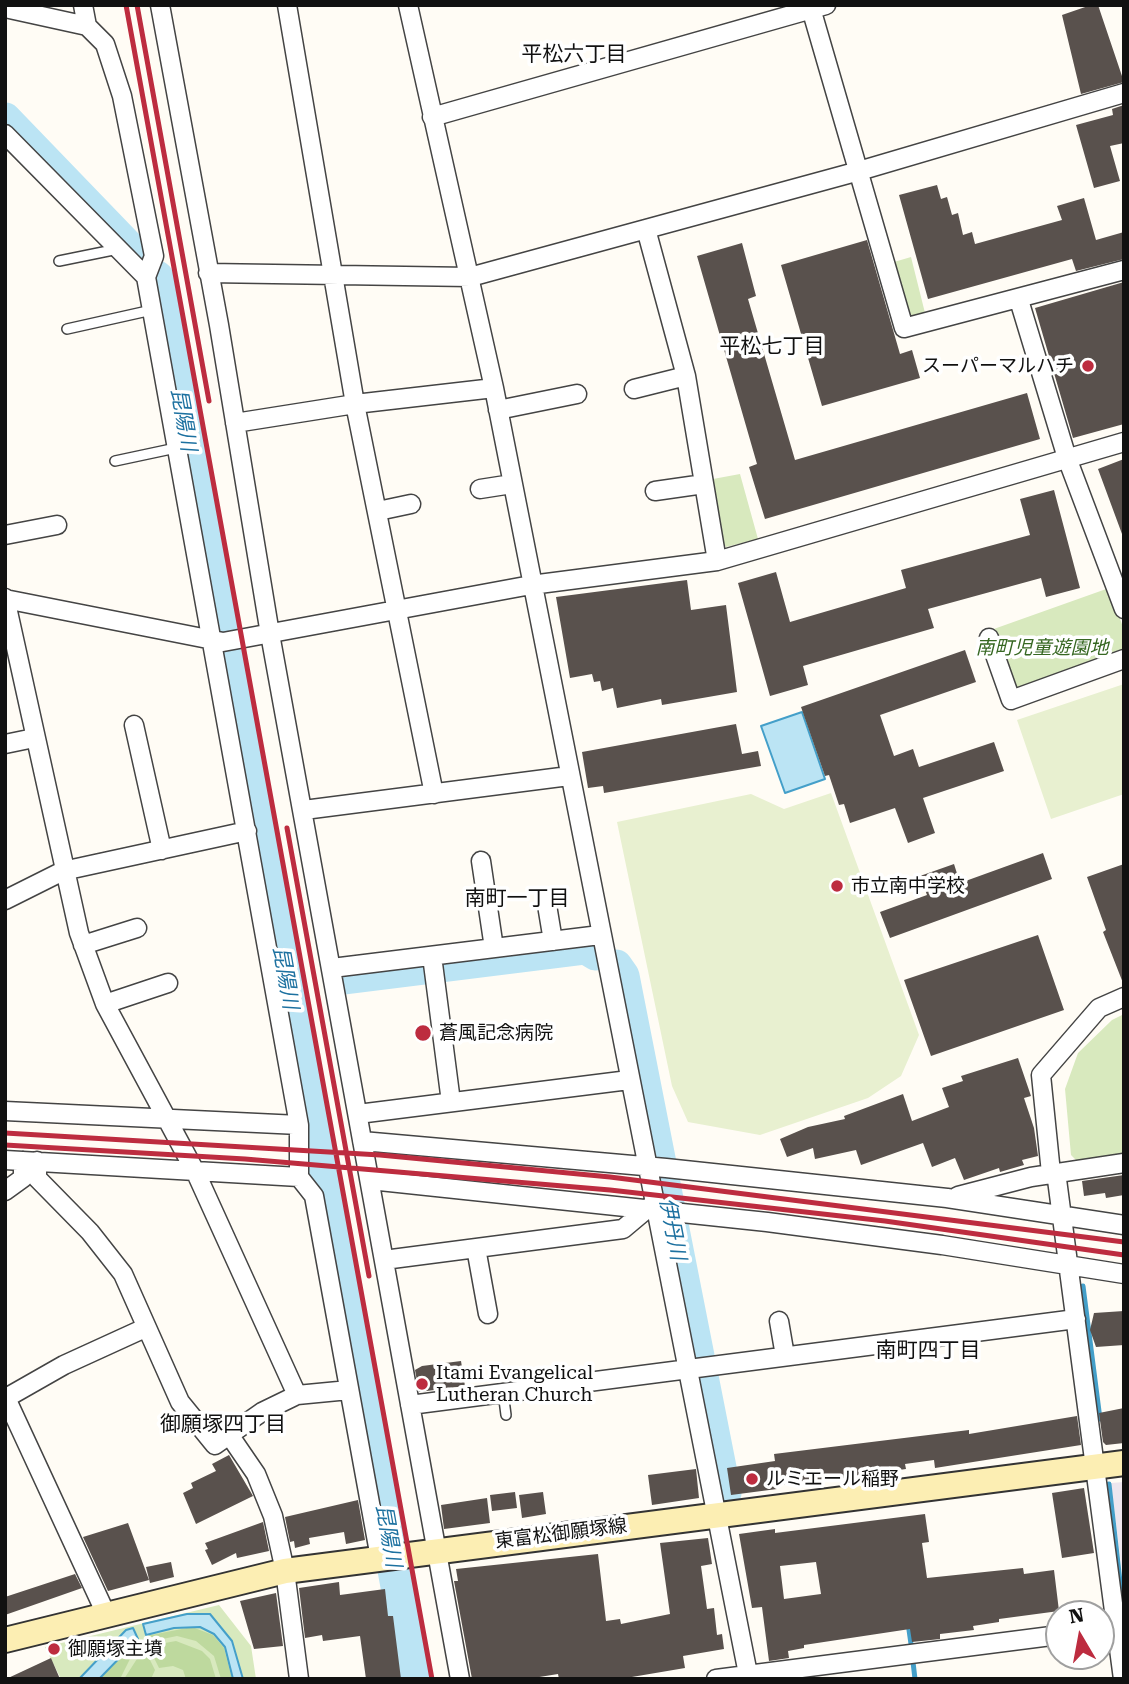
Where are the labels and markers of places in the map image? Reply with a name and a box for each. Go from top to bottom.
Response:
place label: スーパーマルハチ [922,355,1074,377]
marker: スーパーマルハチ [1080,358,1096,374]
place label: 市立南中学校 [851,875,965,897]
marker: 市立南中学校 [829,878,845,894]
place label: 蒼風記念病院 [439,1022,553,1044]
marker: 蒼風記念病院 [413,1023,433,1043]
place label: Itami Evangelical Lutheran Church [436,1362,593,1406]
marker: Itami Evangelical Lutheran Church [414,1376,430,1392]
place label: ルミエール稲野 [766,1468,899,1490]
marker: ルミエール稲野 [744,1471,760,1487]
place label: 御願塚主墳 [68,1638,163,1660]
marker: 御願塚主墳 [46,1641,62,1657]

